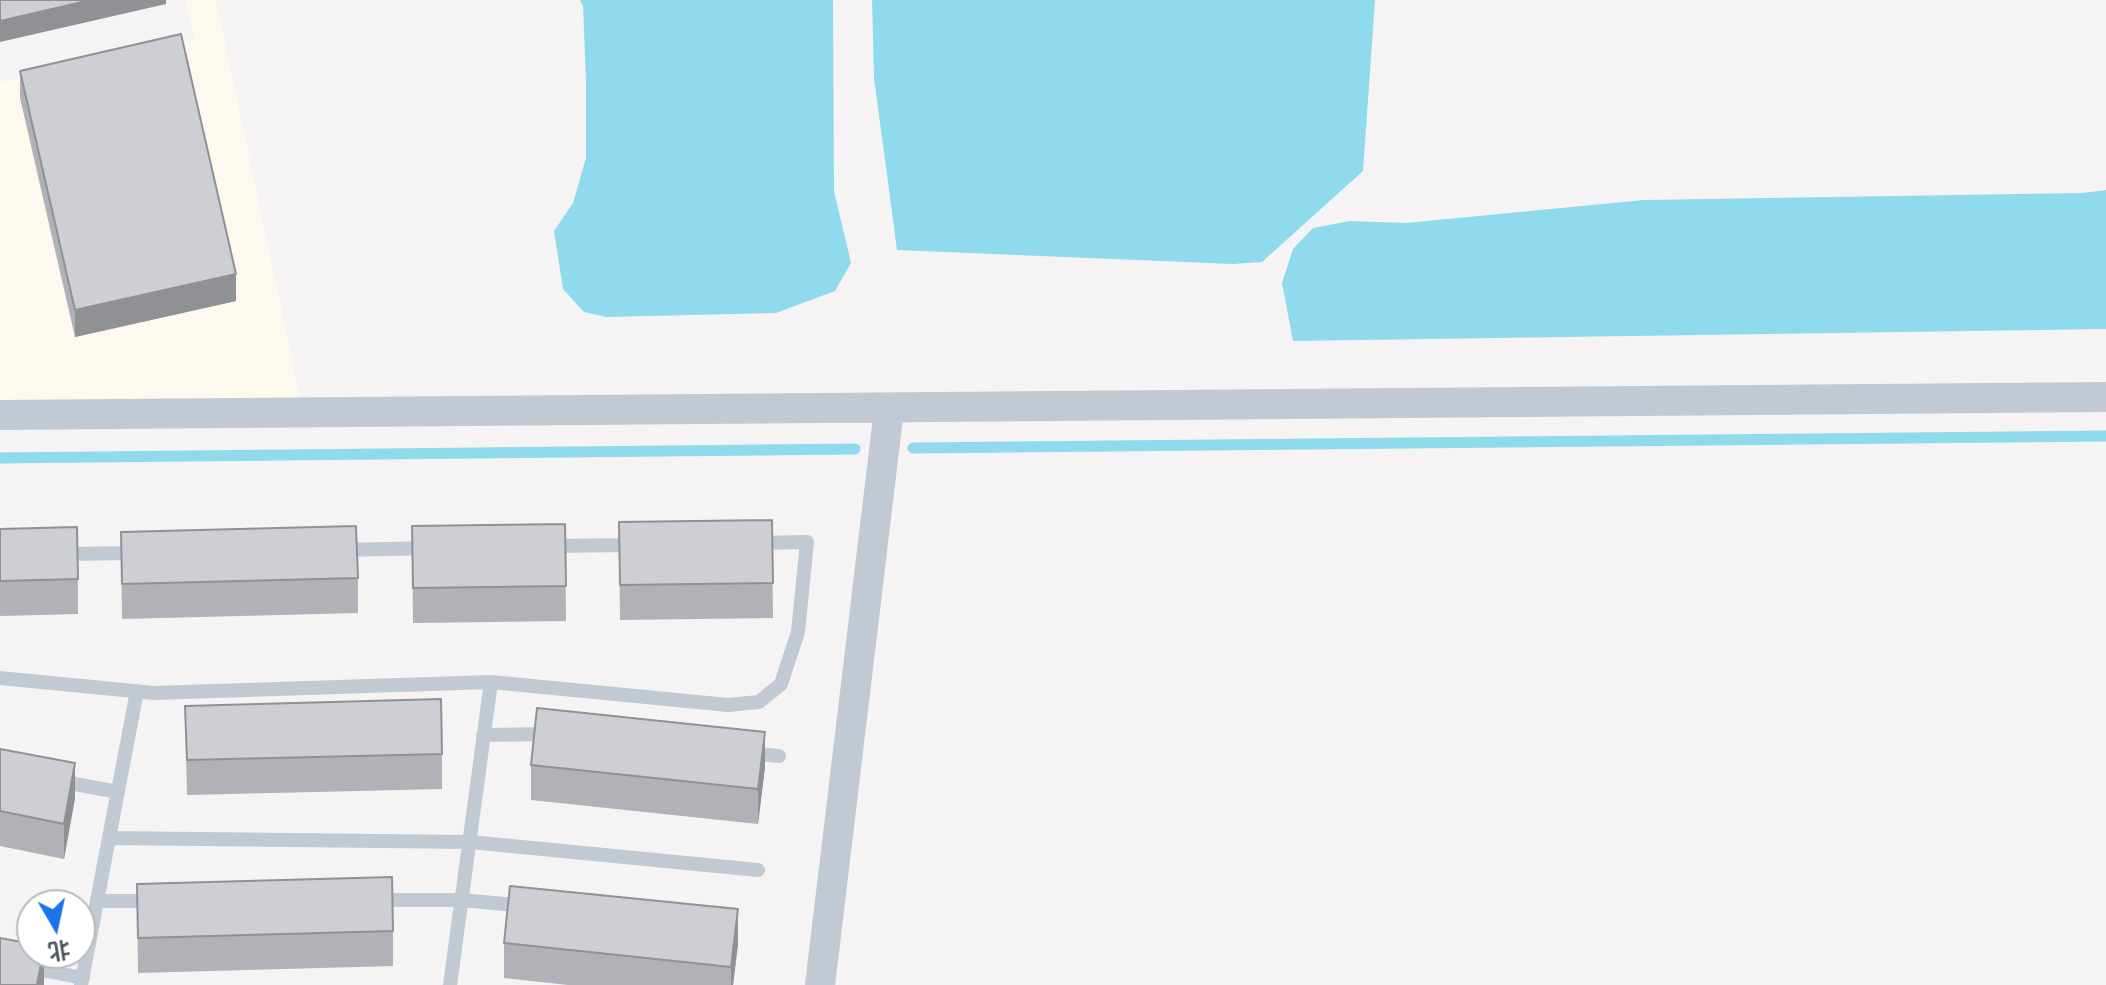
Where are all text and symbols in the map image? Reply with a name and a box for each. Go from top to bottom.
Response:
north arrow [16,889,96,969]
text: 北 [47,936,72,965]

